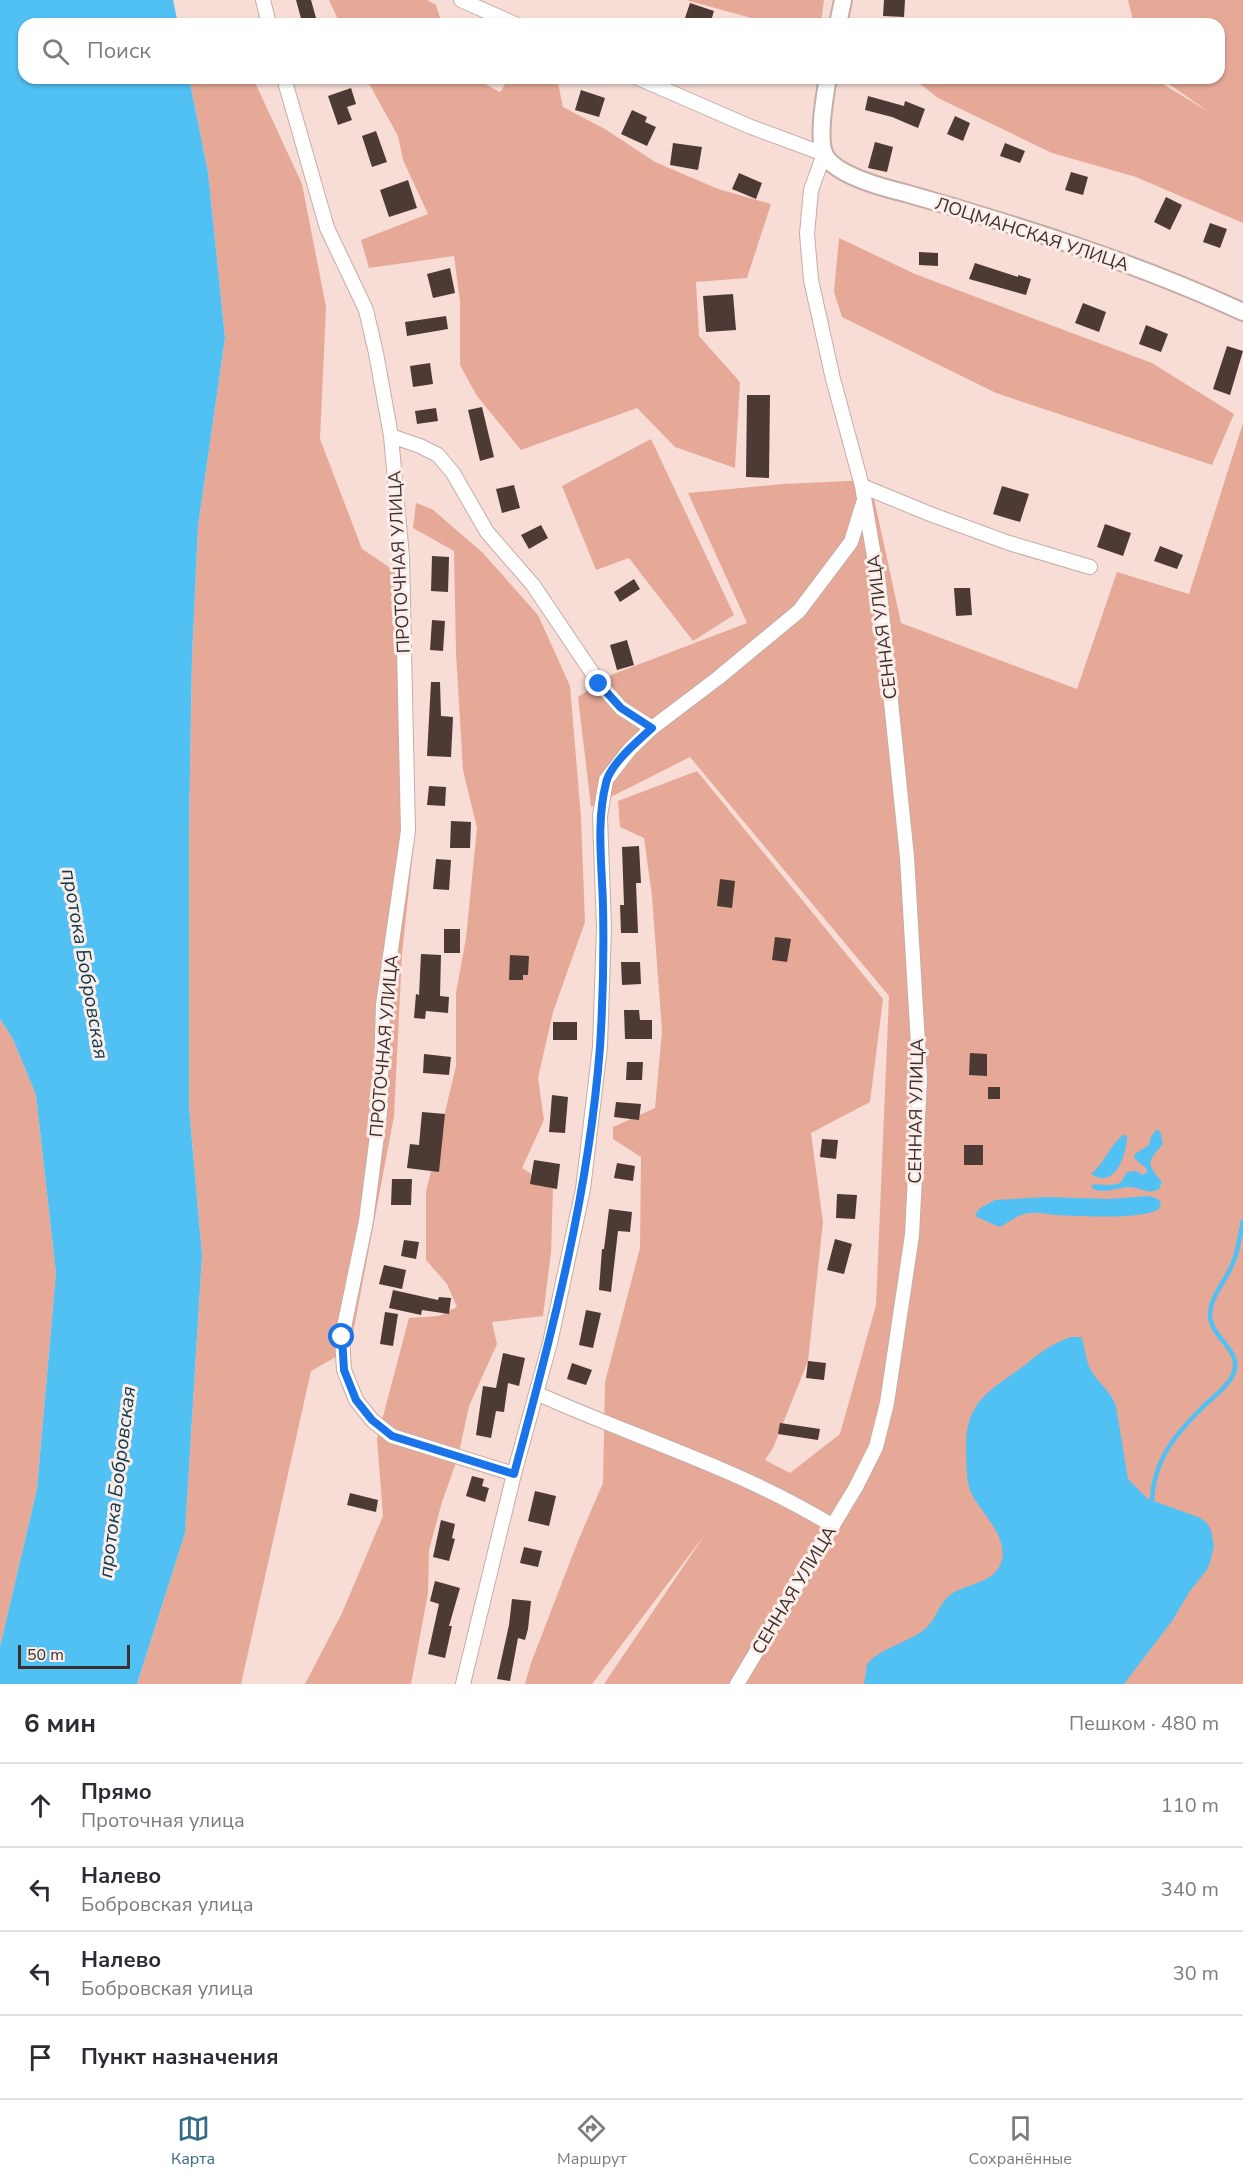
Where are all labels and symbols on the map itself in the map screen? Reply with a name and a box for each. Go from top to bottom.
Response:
street label: ЛОЦМАНСКАЯ УЛИЦА [932,191,1132,277]
street label: ПРОТОЧНАЯ УЛИЦА [382,470,416,654]
street label: СЕННАЯ УЛИЦА [861,553,903,701]
route end [585,670,611,696]
water label: протока Бобровская [55,867,115,1061]
street label: ПРОТОЧНАЯ УЛИЦА [364,954,404,1138]
street label: СЕННАЯ УЛИЦА [903,1038,929,1184]
route start [328,1323,354,1349]
water label: протока Бобровская [92,1385,142,1579]
street label: СЕННАЯ УЛИЦА [746,1522,842,1658]
scale bar [18,1642,130,1670]

